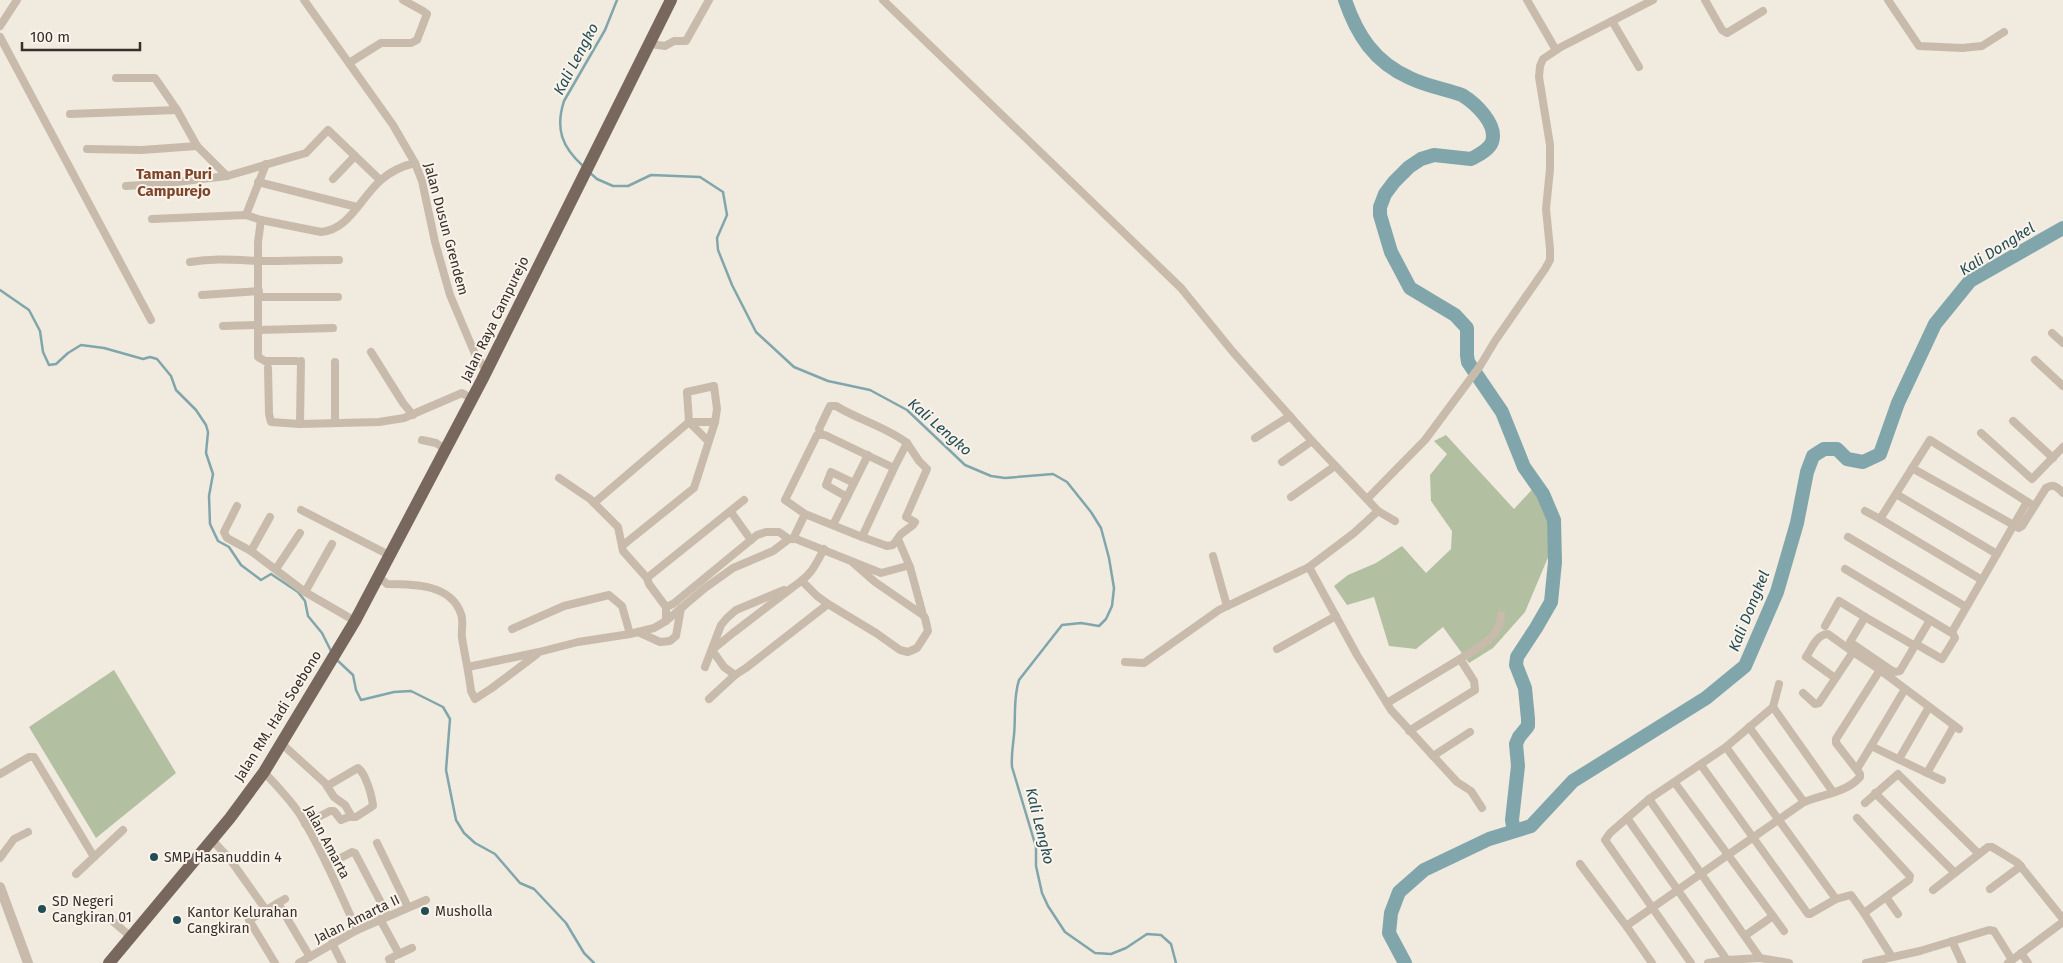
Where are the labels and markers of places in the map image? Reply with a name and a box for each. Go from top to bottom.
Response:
place label: SMP Hasanuddin 4 [164,849,282,866]
marker: SMP Hasanuddin 4 [148,851,160,863]
place label: SD Negeri Cangkiran 01 [52,893,132,926]
marker: SD Negeri Cangkiran 01 [36,903,48,915]
place label: Musholla [435,903,493,920]
place label: Kantor Kelurahan Cangkiran [187,904,298,937]
marker: Musholla [419,905,431,917]
marker: Kantor Kelurahan Cangkiran [171,914,183,926]

